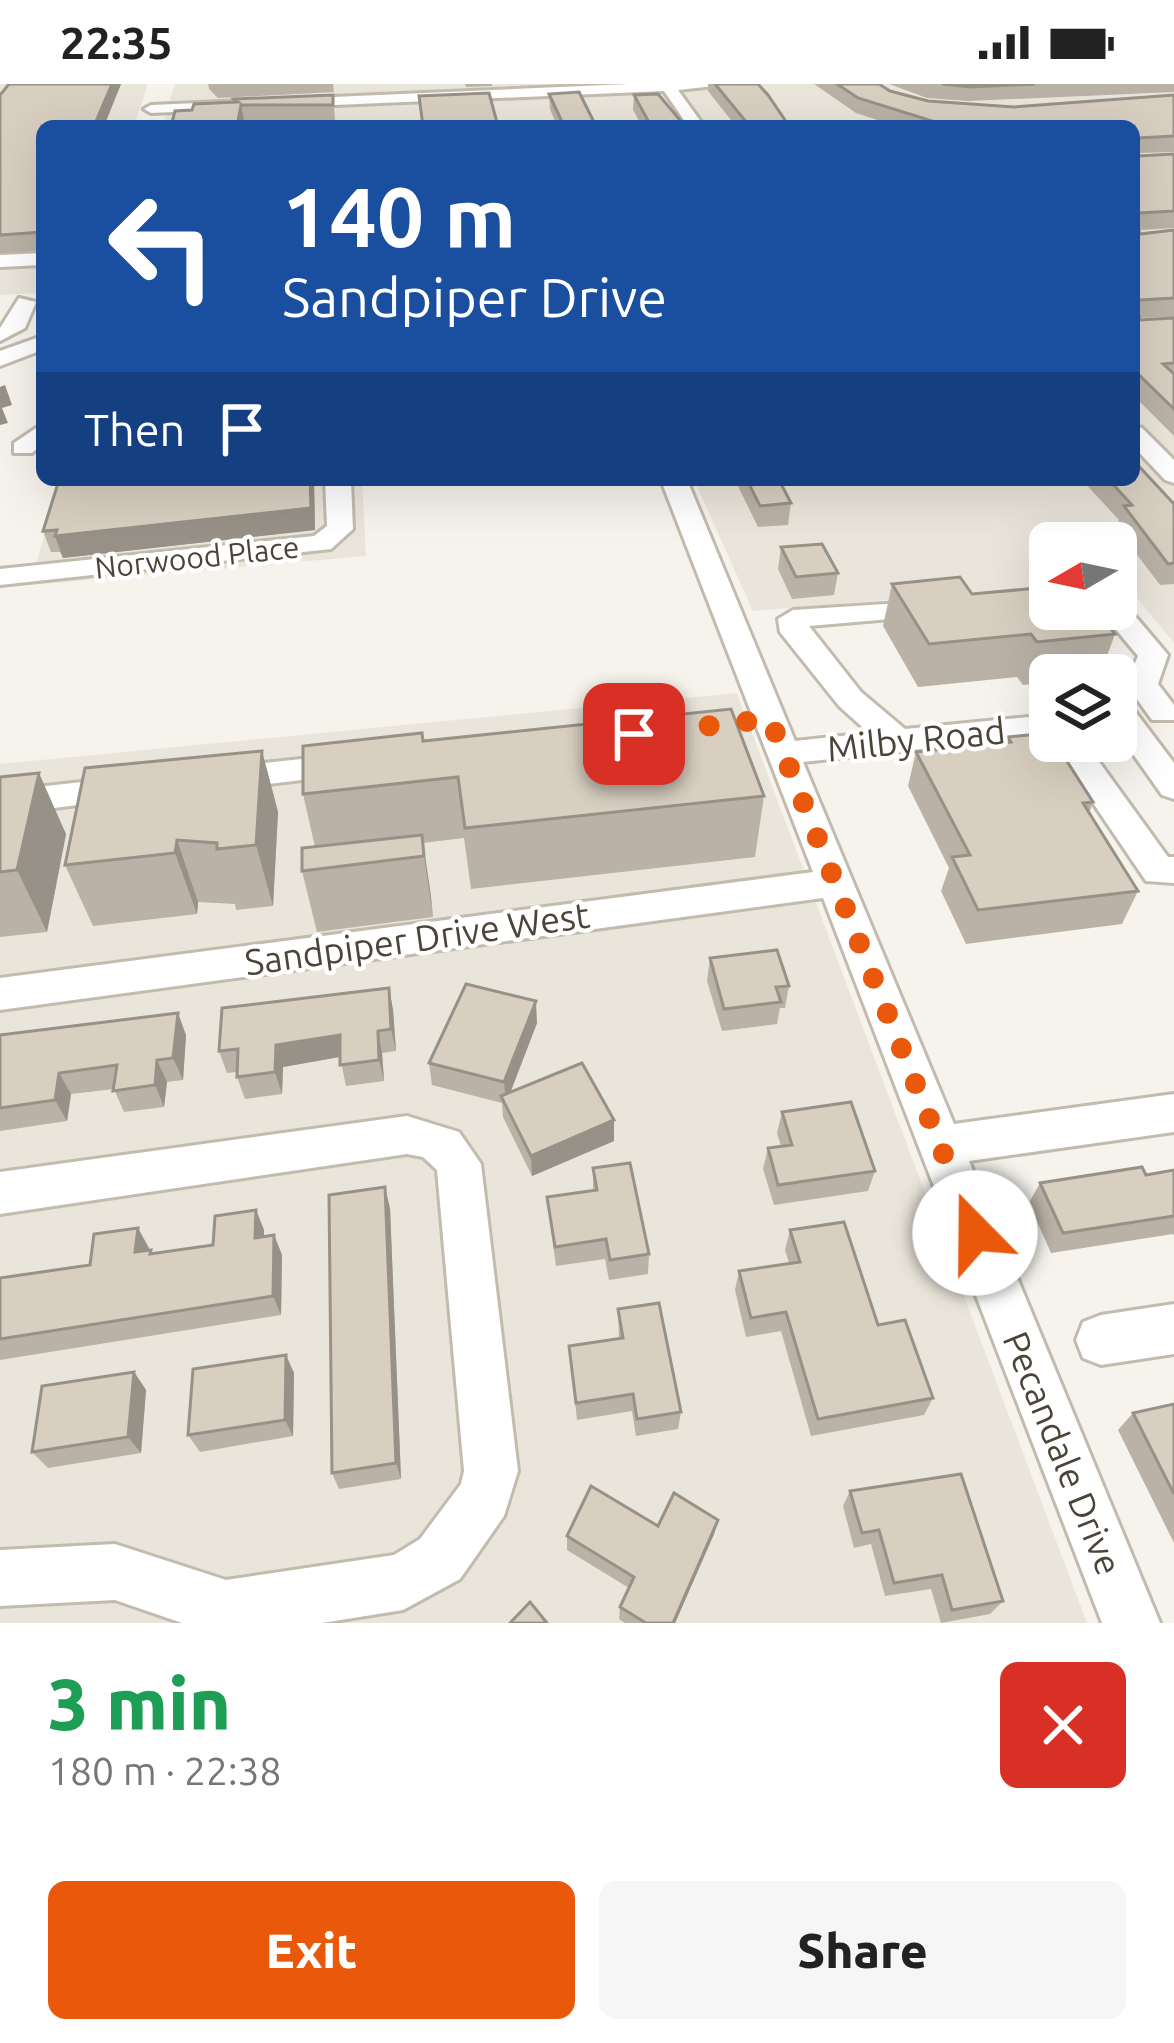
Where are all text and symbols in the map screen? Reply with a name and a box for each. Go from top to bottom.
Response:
text: 22:35 [60,17,173,68]
icon: left [84,168,240,324]
text: 140 m [282,169,516,263]
text: Sandpiper Drive [282,267,667,327]
icon: arrive [209,396,275,462]
text: Then [84,404,185,455]
north arrow [1029,522,1137,630]
map controls [1029,522,1137,762]
street label: Norwood Place [93,529,301,585]
button: layers [1029,654,1137,762]
pin [583,683,685,785]
icon: arrive [601,701,667,767]
street label: Milby Road [825,709,1007,769]
street label: Sandpiper Drive West [242,894,592,982]
position arrow [912,1170,1038,1296]
street label: Pecandale Drive [996,1325,1130,1581]
button: close [1000,1662,1126,1788]
text: 3 min [48,1663,231,1744]
text: 180 m · 22:38 [48,1749,282,1792]
button: Exit [48,1881,575,2019]
button: Share [599,1881,1126,2019]

